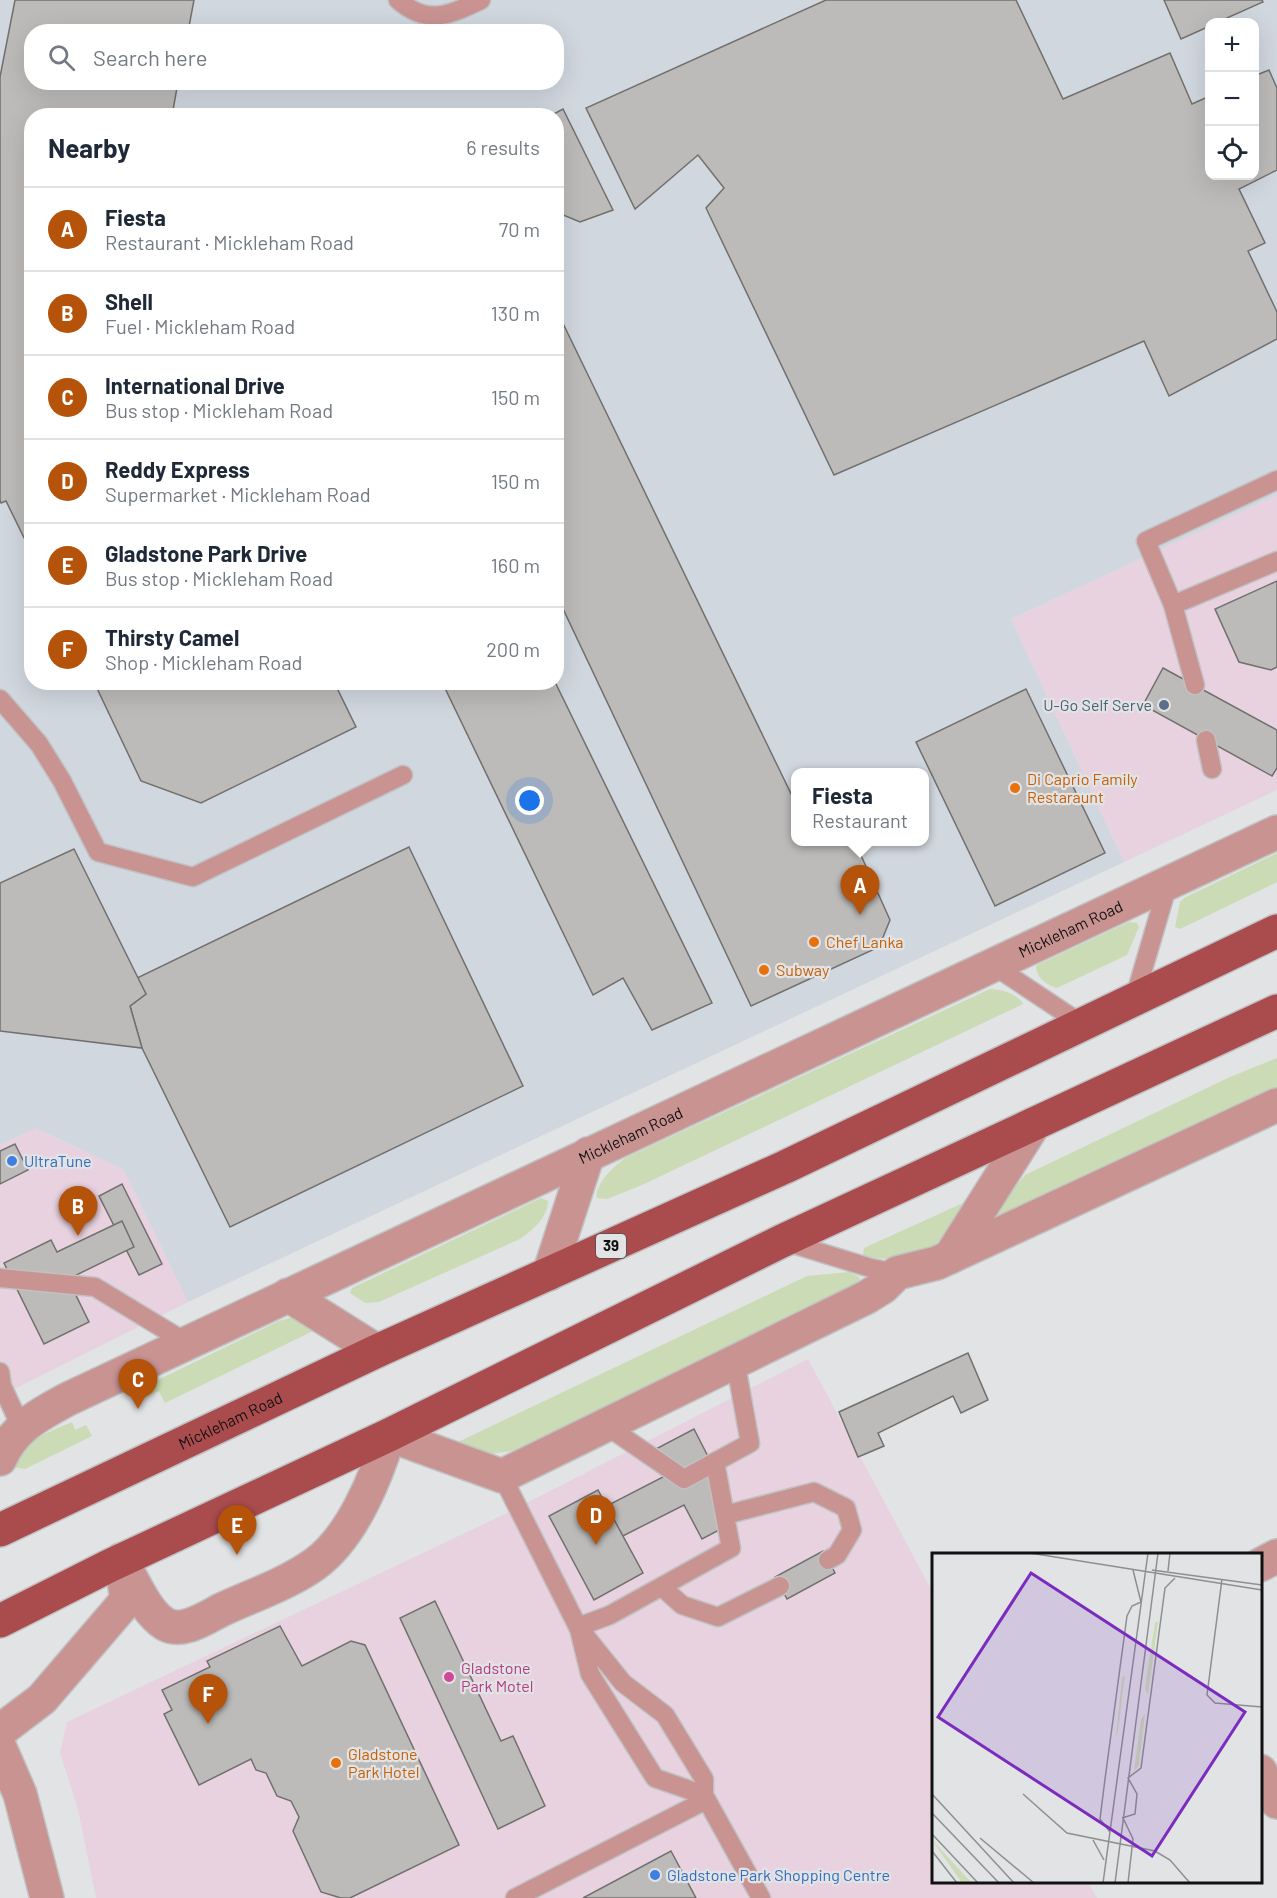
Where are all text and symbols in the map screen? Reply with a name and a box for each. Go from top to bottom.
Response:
map controls [1205,18,1259,180]
button: + [1205,18,1259,72]
search box [24,24,564,90]
icon: search [45,41,78,74]
text: Search here [93,44,207,70]
button: − [1205,72,1259,126]
button: locate [1205,126,1259,180]
text: Nearby [48,132,130,163]
text: 6 results [466,135,540,159]
text: Fiesta [105,204,166,230]
text: A [61,217,74,241]
text: 70 m [499,217,540,241]
text: Restaurant · Mickleham Road [105,230,354,254]
text: Shell [105,288,153,314]
text: B [61,301,74,325]
text: 130 m [491,301,540,325]
text: Fuel · Mickleham Road [105,314,295,338]
text: International Drive [105,372,285,398]
text: C [61,385,74,409]
text: 150 m [491,385,540,409]
text: Bus stop · Mickleham Road [105,398,333,422]
text: Reddy Express [105,456,250,482]
text: D [61,469,74,493]
text: 150 m [491,469,540,493]
text: Supermarket · Mickleham Road [105,482,371,506]
text: Gladstone Park Drive [105,540,307,566]
text: E [62,553,73,577]
text: 160 m [491,553,540,577]
text: Bus stop · Mickleham Road [105,566,333,590]
text: Thirsty Camel [105,624,239,650]
text: F [62,637,73,661]
text: 200 m [486,637,540,661]
text: Shop · Mickleham Road [105,650,302,674]
place label: U-Go Self Serve [1043,695,1152,714]
marker: U-Go Self Serve [1157,698,1171,712]
popup [791,768,929,846]
place label: Di Caprio Family Restaraunt [1027,769,1138,806]
marker: Di Caprio Family Restaraunt [1008,781,1022,795]
text: Fiesta [812,782,873,808]
your location [515,786,544,815]
text: Restaurant [812,808,908,832]
pin: A [840,866,880,915]
street label: Mickleham Road [1015,896,1125,961]
place label: Chef Lanka [826,932,903,951]
marker: Chef Lanka [807,935,821,949]
place label: Subway [776,960,830,979]
marker: Subway [757,963,771,977]
street label: Mickleham Road [575,1102,685,1167]
place label: UltraTune [24,1151,92,1170]
marker: UltraTune [5,1154,19,1168]
pin: B [58,1186,98,1236]
road number: 39 [596,1234,626,1258]
pin: C [118,1360,158,1409]
street label: Mickleham Road [175,1387,285,1453]
pin: D [576,1496,616,1545]
pin: E [218,1506,256,1555]
inset map [932,1553,1262,1883]
place label: Gladstone Park Motel [461,1658,534,1695]
marker: Gladstone Park Motel [442,1670,456,1684]
pin: F [188,1674,228,1724]
place label: Gladstone Park Hotel [348,1744,420,1781]
marker: Gladstone Park Hotel [329,1756,343,1770]
place label: Gladstone Park Shopping Centre [667,1865,890,1884]
marker: Gladstone Park Shopping Centre [648,1868,662,1882]

